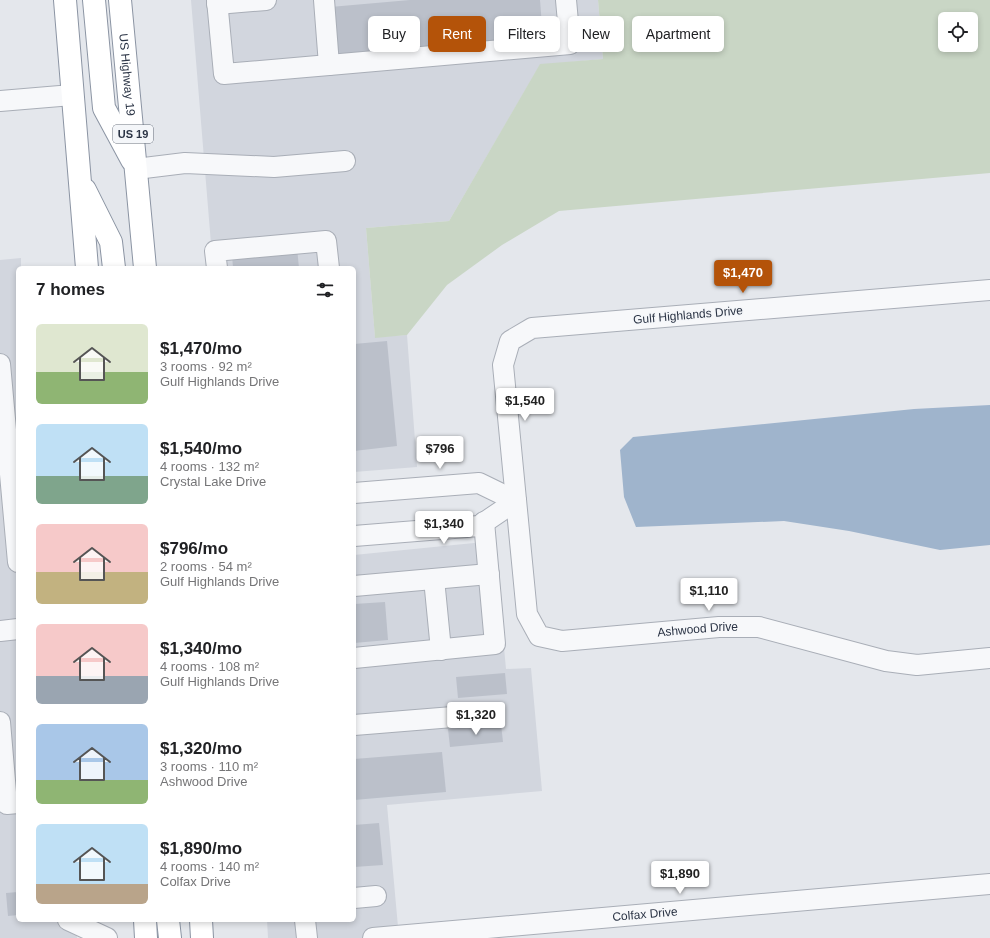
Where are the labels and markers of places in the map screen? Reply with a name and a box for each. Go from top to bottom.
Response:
pin: $1,470 [710,260,776,294]
pin: $1,540 [492,388,558,422]
pin: $796 [416,436,464,470]
pin: $1,340 [411,511,477,545]
pin: $1,110 [676,578,742,612]
pin: $1,320 [443,702,509,736]
pin: $1,890 [647,861,713,895]

